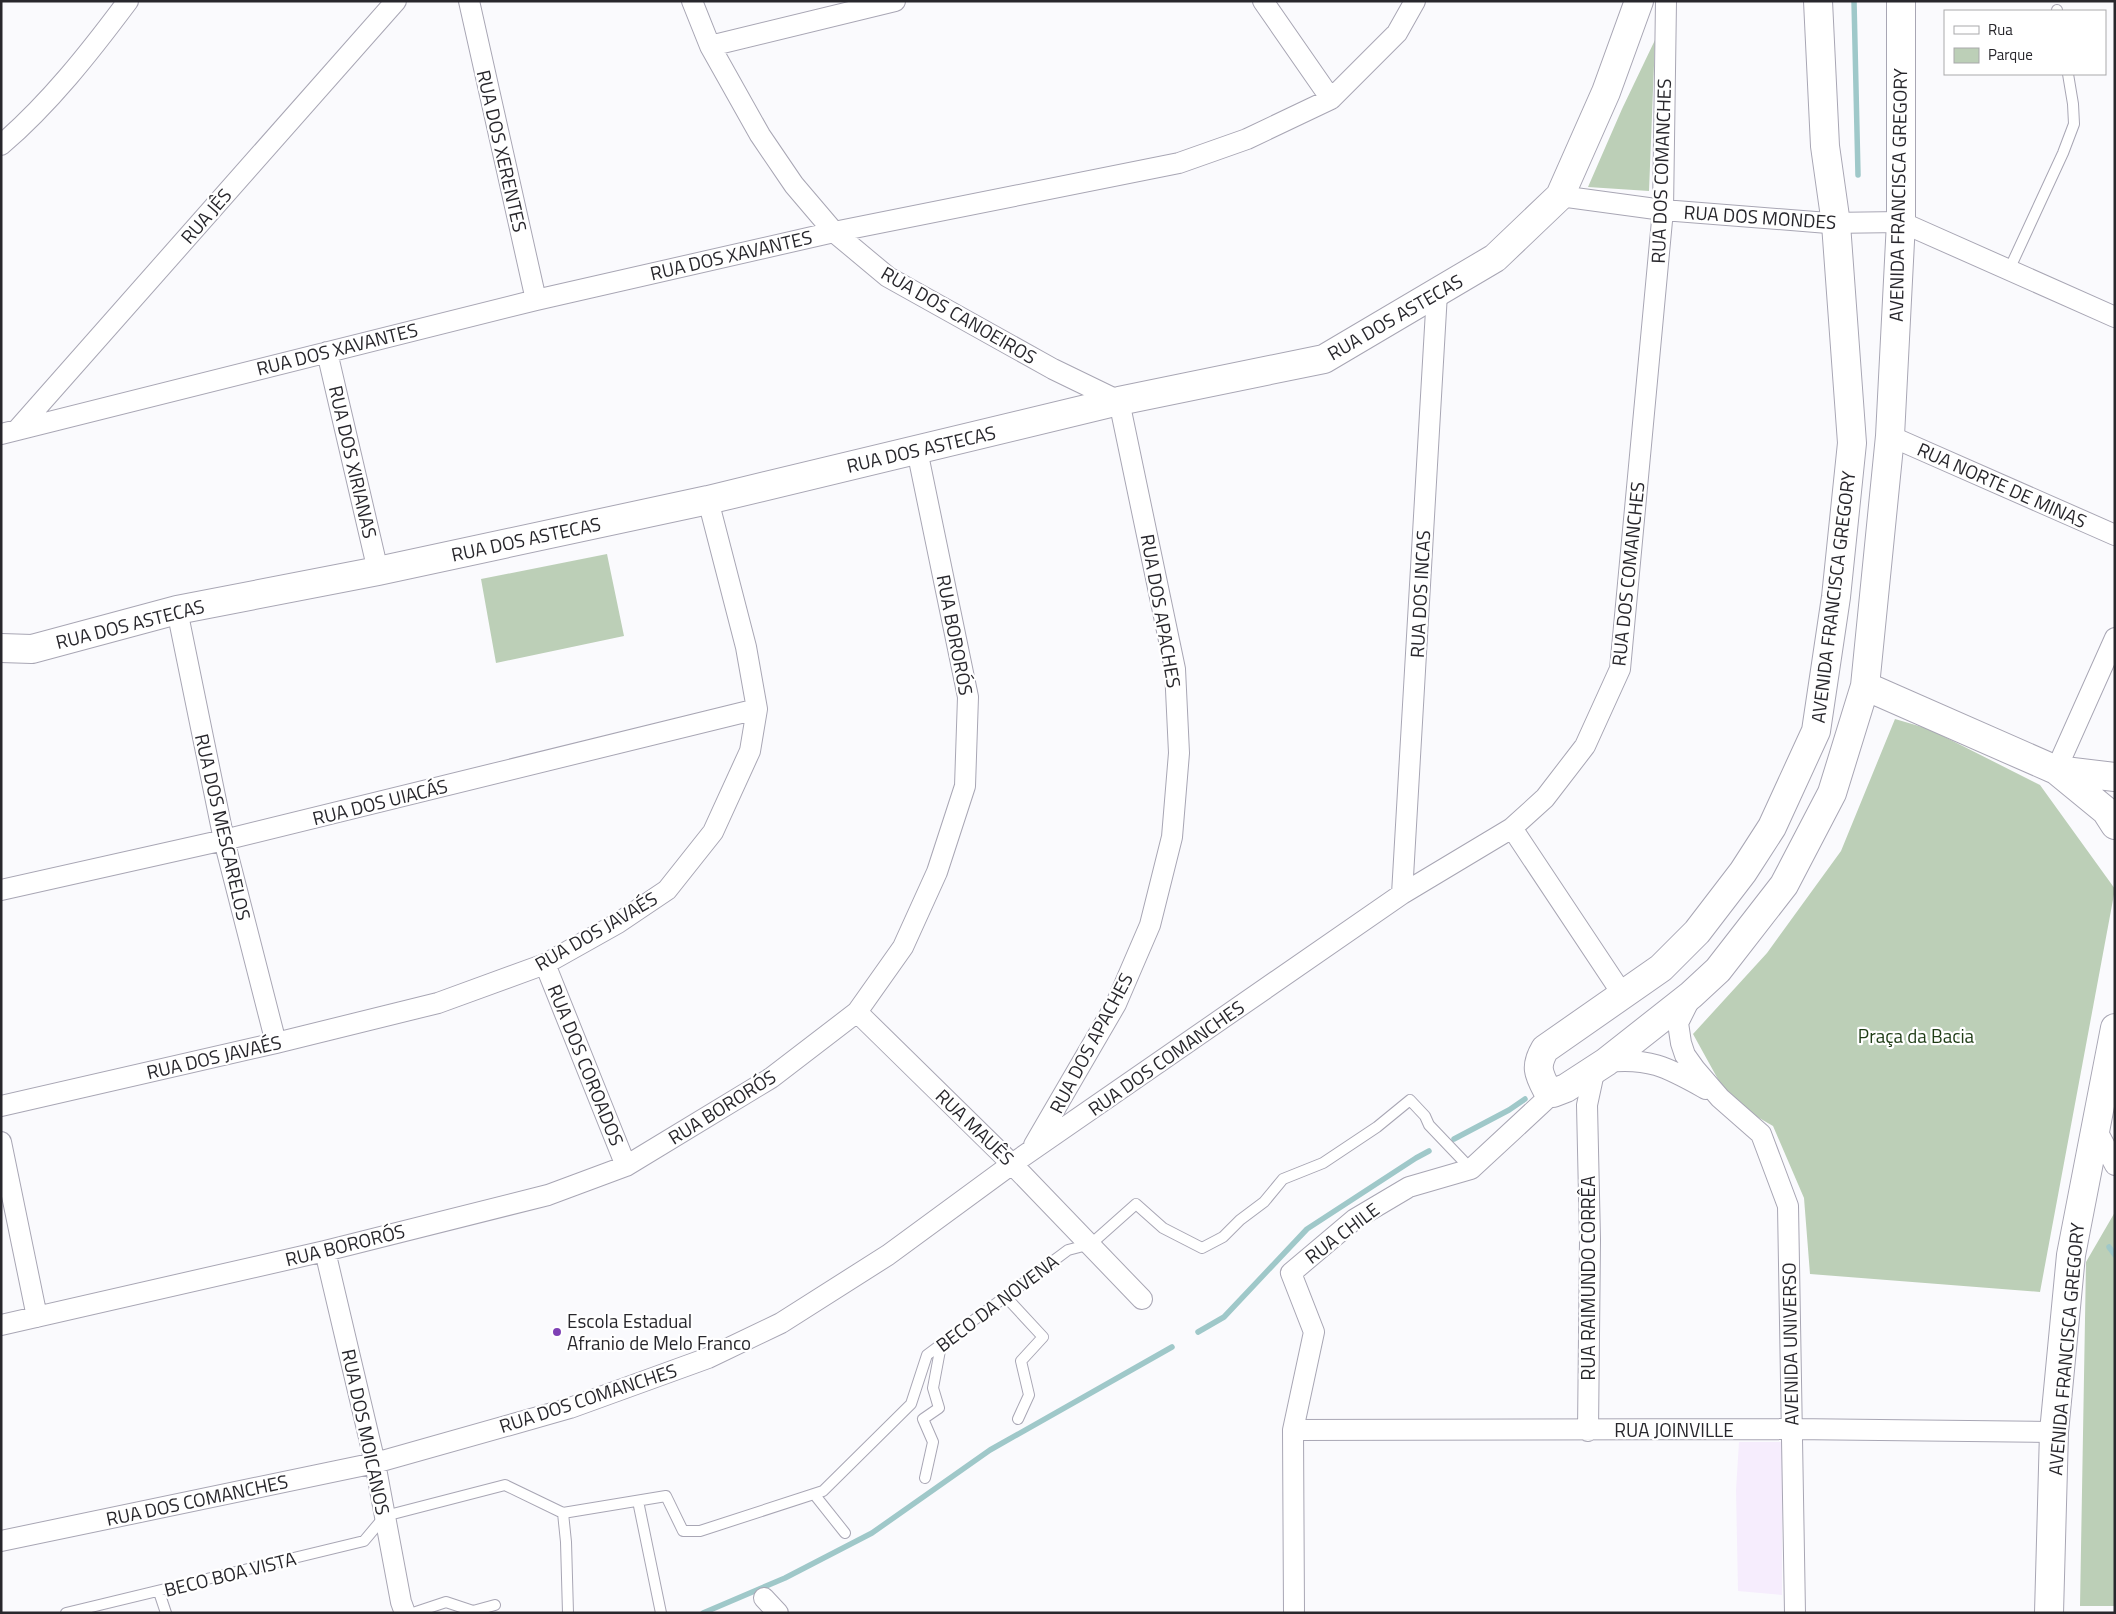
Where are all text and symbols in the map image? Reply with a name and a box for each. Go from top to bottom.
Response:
legend [1944,10,2106,75]
text: Rua [1988,18,2013,41]
text: Parque [1988,43,2033,66]
street label: RUA DOS XERENTES [470,67,535,235]
street label: AVENIDA FRANCISCA GREGORY [1881,67,1914,322]
street label: RUA DOS COMANCHES [1643,78,1678,264]
street label: RUA JÊS [173,181,238,250]
street label: RUA DOS MONDES [1683,197,1837,236]
street label: RUA DOS XAVANTES [647,222,815,287]
street label: RUA DOS CANOEIROS [876,258,1042,371]
street label: RUA DOS ASTECAS [1322,266,1468,367]
street label: RUA DOS XAVANTES [253,314,421,383]
street label: RUA DOS XIRIANAS [322,383,385,541]
street label: RUA DOS ASTECAS [843,417,998,480]
street label: RUA NORTE DE MINAS [1913,434,2092,535]
street label: AVENIDA FRANCISCA GREGORY [1803,468,1862,725]
street label: RUA DOS COMANCHES [1603,480,1652,668]
street label: RUA DOS ASTECAS [448,509,603,569]
street label: RUA DOS INCAS [1402,529,1437,659]
street label: RUA DOS APACHES [1134,532,1189,690]
street label: RUA BORORÓS [930,572,981,698]
street label: RUA DOS ASTECAS [53,591,207,656]
street label: RUA DOS MESCARELOS [188,731,259,923]
street label: RUA DOS UIACÁS [309,771,451,832]
street label: RUA DOS JAVAÉS [529,884,663,977]
street label: RUA DOS APACHES [1041,967,1140,1118]
street label: RUA DOS COROADOS [541,980,632,1150]
street label: RUA DOS COMANCHES [1082,993,1250,1123]
park label: Praça da Bacia [1858,1021,1975,1050]
street label: RUA DOS JAVAÉS [144,1027,284,1086]
street label: RUA BORORÓS [662,1062,781,1151]
street label: RUA MAUÊS [930,1082,1021,1172]
street label: RUA RAIMUNDO CORRÊA [1573,1176,1602,1380]
street label: RUA CHILE [1298,1195,1385,1270]
street label: RUA BORORÓS [282,1216,408,1273]
street label: AVENIDA FRANCISCA GREGORY [2040,1221,2091,1477]
street label: BECO DA NOVENA [929,1247,1064,1359]
street label: AVENIDA UNIVERSO [1774,1262,1805,1426]
place label: Escola Estadual Afranio de Melo Franco [567,1306,751,1357]
marker: Escola Estadual Afranio de Melo Franco [551,1326,563,1338]
street label: RUA DOS MOICANOS [335,1346,398,1518]
street label: RUA DOS COMANCHES [495,1355,680,1440]
street label: RUA JOINVILLE [1614,1415,1734,1444]
street label: RUA DOS COMANCHES [103,1466,291,1533]
street label: BECO BOA VISTA [161,1543,299,1604]

